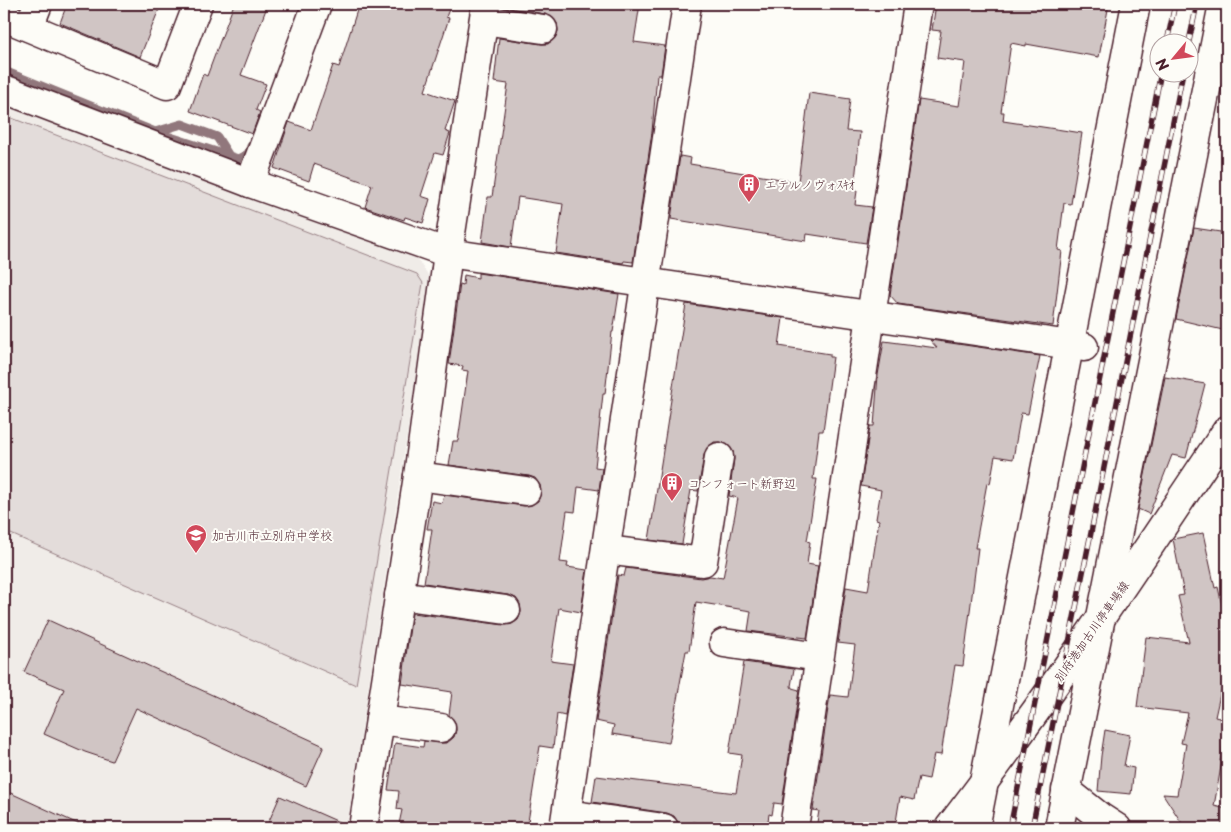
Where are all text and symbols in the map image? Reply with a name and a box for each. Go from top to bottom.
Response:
north arrow [1148,32,1198,82]
text: N [1150,55,1174,74]
building icon: エテルノヴォｽｷｵ [737,172,761,203]
place label: エテルノヴォｽｷｵ [765,175,855,193]
building icon: コンフォート新野辺 [660,471,684,502]
place label: コンフォート新野辺 [688,474,796,492]
school or university icon: 加古川市立別府中学校 [184,523,208,554]
place label: 加古川市立別府中学校 [212,526,332,544]
street label: 別府港加古川停車場線 [1049,577,1133,685]

